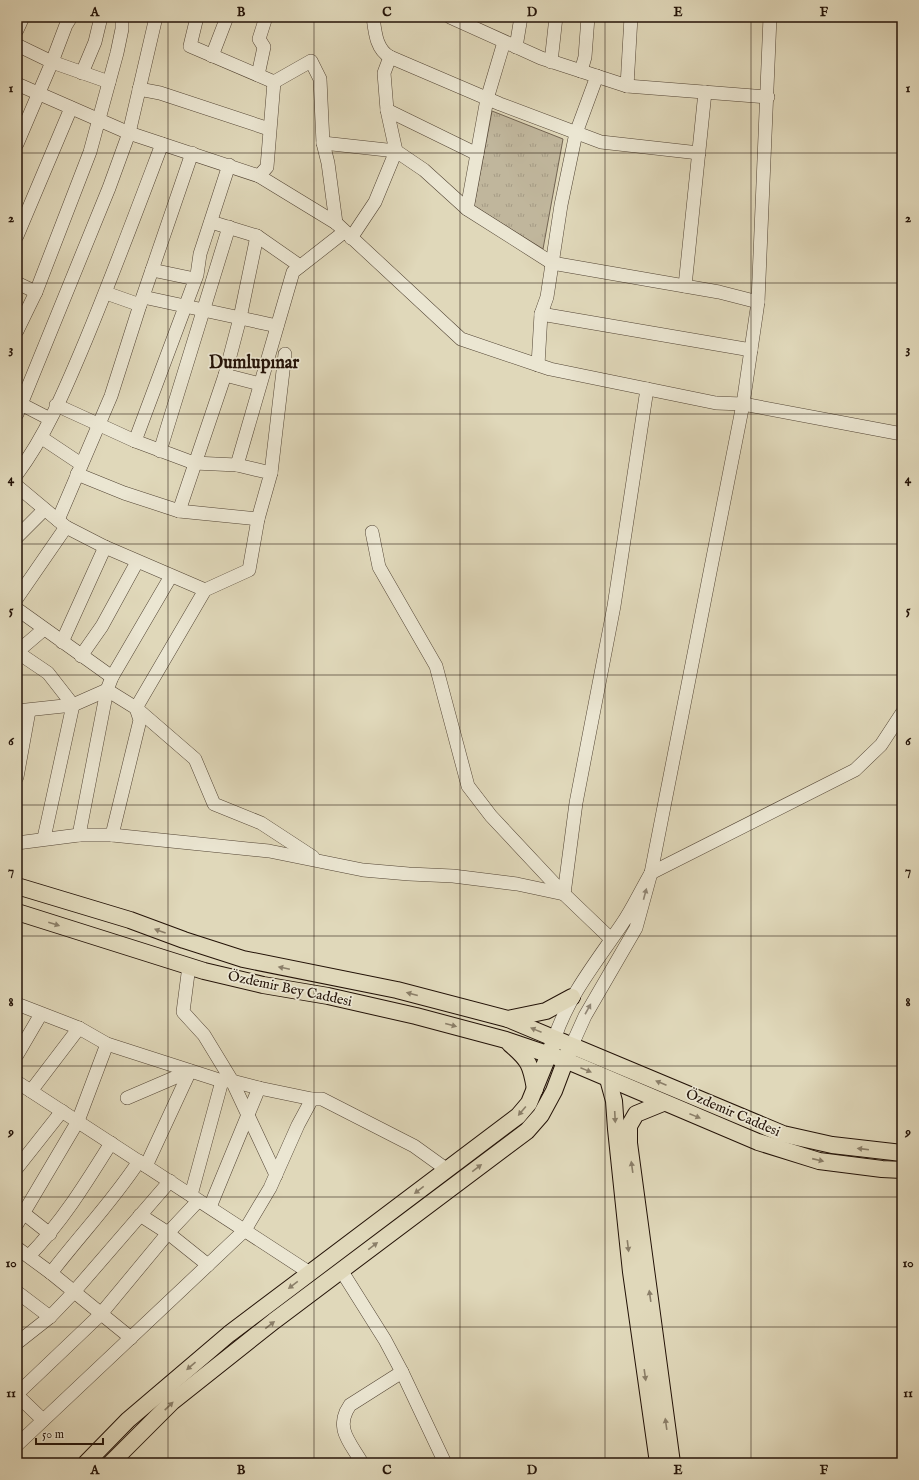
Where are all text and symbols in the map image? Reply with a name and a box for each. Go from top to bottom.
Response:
text: A [90,4,101,21]
text: B [237,4,246,21]
text: C [382,4,392,21]
text: D [527,4,538,21]
text: E [673,4,683,21]
text: F [820,4,829,21]
text: 1 [9,80,14,97]
text: 1 [906,80,911,97]
text: 2 [8,210,14,227]
text: 2 [905,210,911,227]
text: 3 [9,341,14,358]
text: 3 [906,341,911,358]
district label: Dumlupınar [209,352,300,375]
text: 4 [8,471,15,488]
text: 4 [905,471,912,488]
text: 5 [9,602,14,619]
text: 5 [906,602,911,619]
text: 6 [8,733,14,750]
text: 6 [905,733,911,750]
text: 7 [8,863,14,880]
text: 7 [905,863,911,880]
one-way arrow [642,887,648,899]
one-way arrow [48,921,60,927]
one-way arrow [153,928,165,934]
one-way arrow [278,964,290,970]
street label: Özdemir Bey Caddesi [226,966,354,1011]
one-way arrow [405,990,418,996]
text: 8 [8,994,14,1011]
text: 8 [905,994,911,1011]
one-way arrow [585,1003,592,1015]
one-way arrow [445,1022,457,1028]
one-way arrow [530,1026,542,1032]
one-way arrow [581,1067,592,1073]
one-way arrow [655,1079,667,1085]
street label: Özdemir Caddesi [683,1084,784,1141]
one-way arrow [518,1105,527,1116]
one-way arrow [612,1111,618,1124]
one-way arrow [690,1114,702,1120]
text: 9 [7,1124,14,1141]
text: 9 [904,1124,911,1141]
one-way arrow [857,1146,869,1152]
one-way arrow [812,1157,824,1163]
one-way arrow [629,1161,635,1173]
one-way arrow [472,1164,483,1172]
one-way arrow [414,1186,425,1194]
one-way arrow [625,1240,631,1252]
one-way arrow [368,1242,379,1250]
text: 10 [5,1255,17,1272]
text: 10 [902,1255,914,1272]
one-way arrow [288,1281,299,1289]
one-way arrow [647,1289,653,1302]
one-way arrow [264,1320,275,1329]
one-way arrow [186,1361,197,1370]
one-way arrow [642,1369,648,1381]
text: 11 [6,1385,16,1402]
text: 11 [903,1385,913,1402]
one-way arrow [164,1401,174,1411]
one-way arrow [663,1418,669,1431]
scale bar [36,1420,103,1446]
text: 50 m [42,1427,64,1442]
text: A [90,1462,101,1479]
text: B [237,1462,246,1479]
text: C [382,1462,392,1479]
text: D [527,1462,538,1479]
text: E [673,1462,683,1479]
text: F [820,1462,829,1479]

